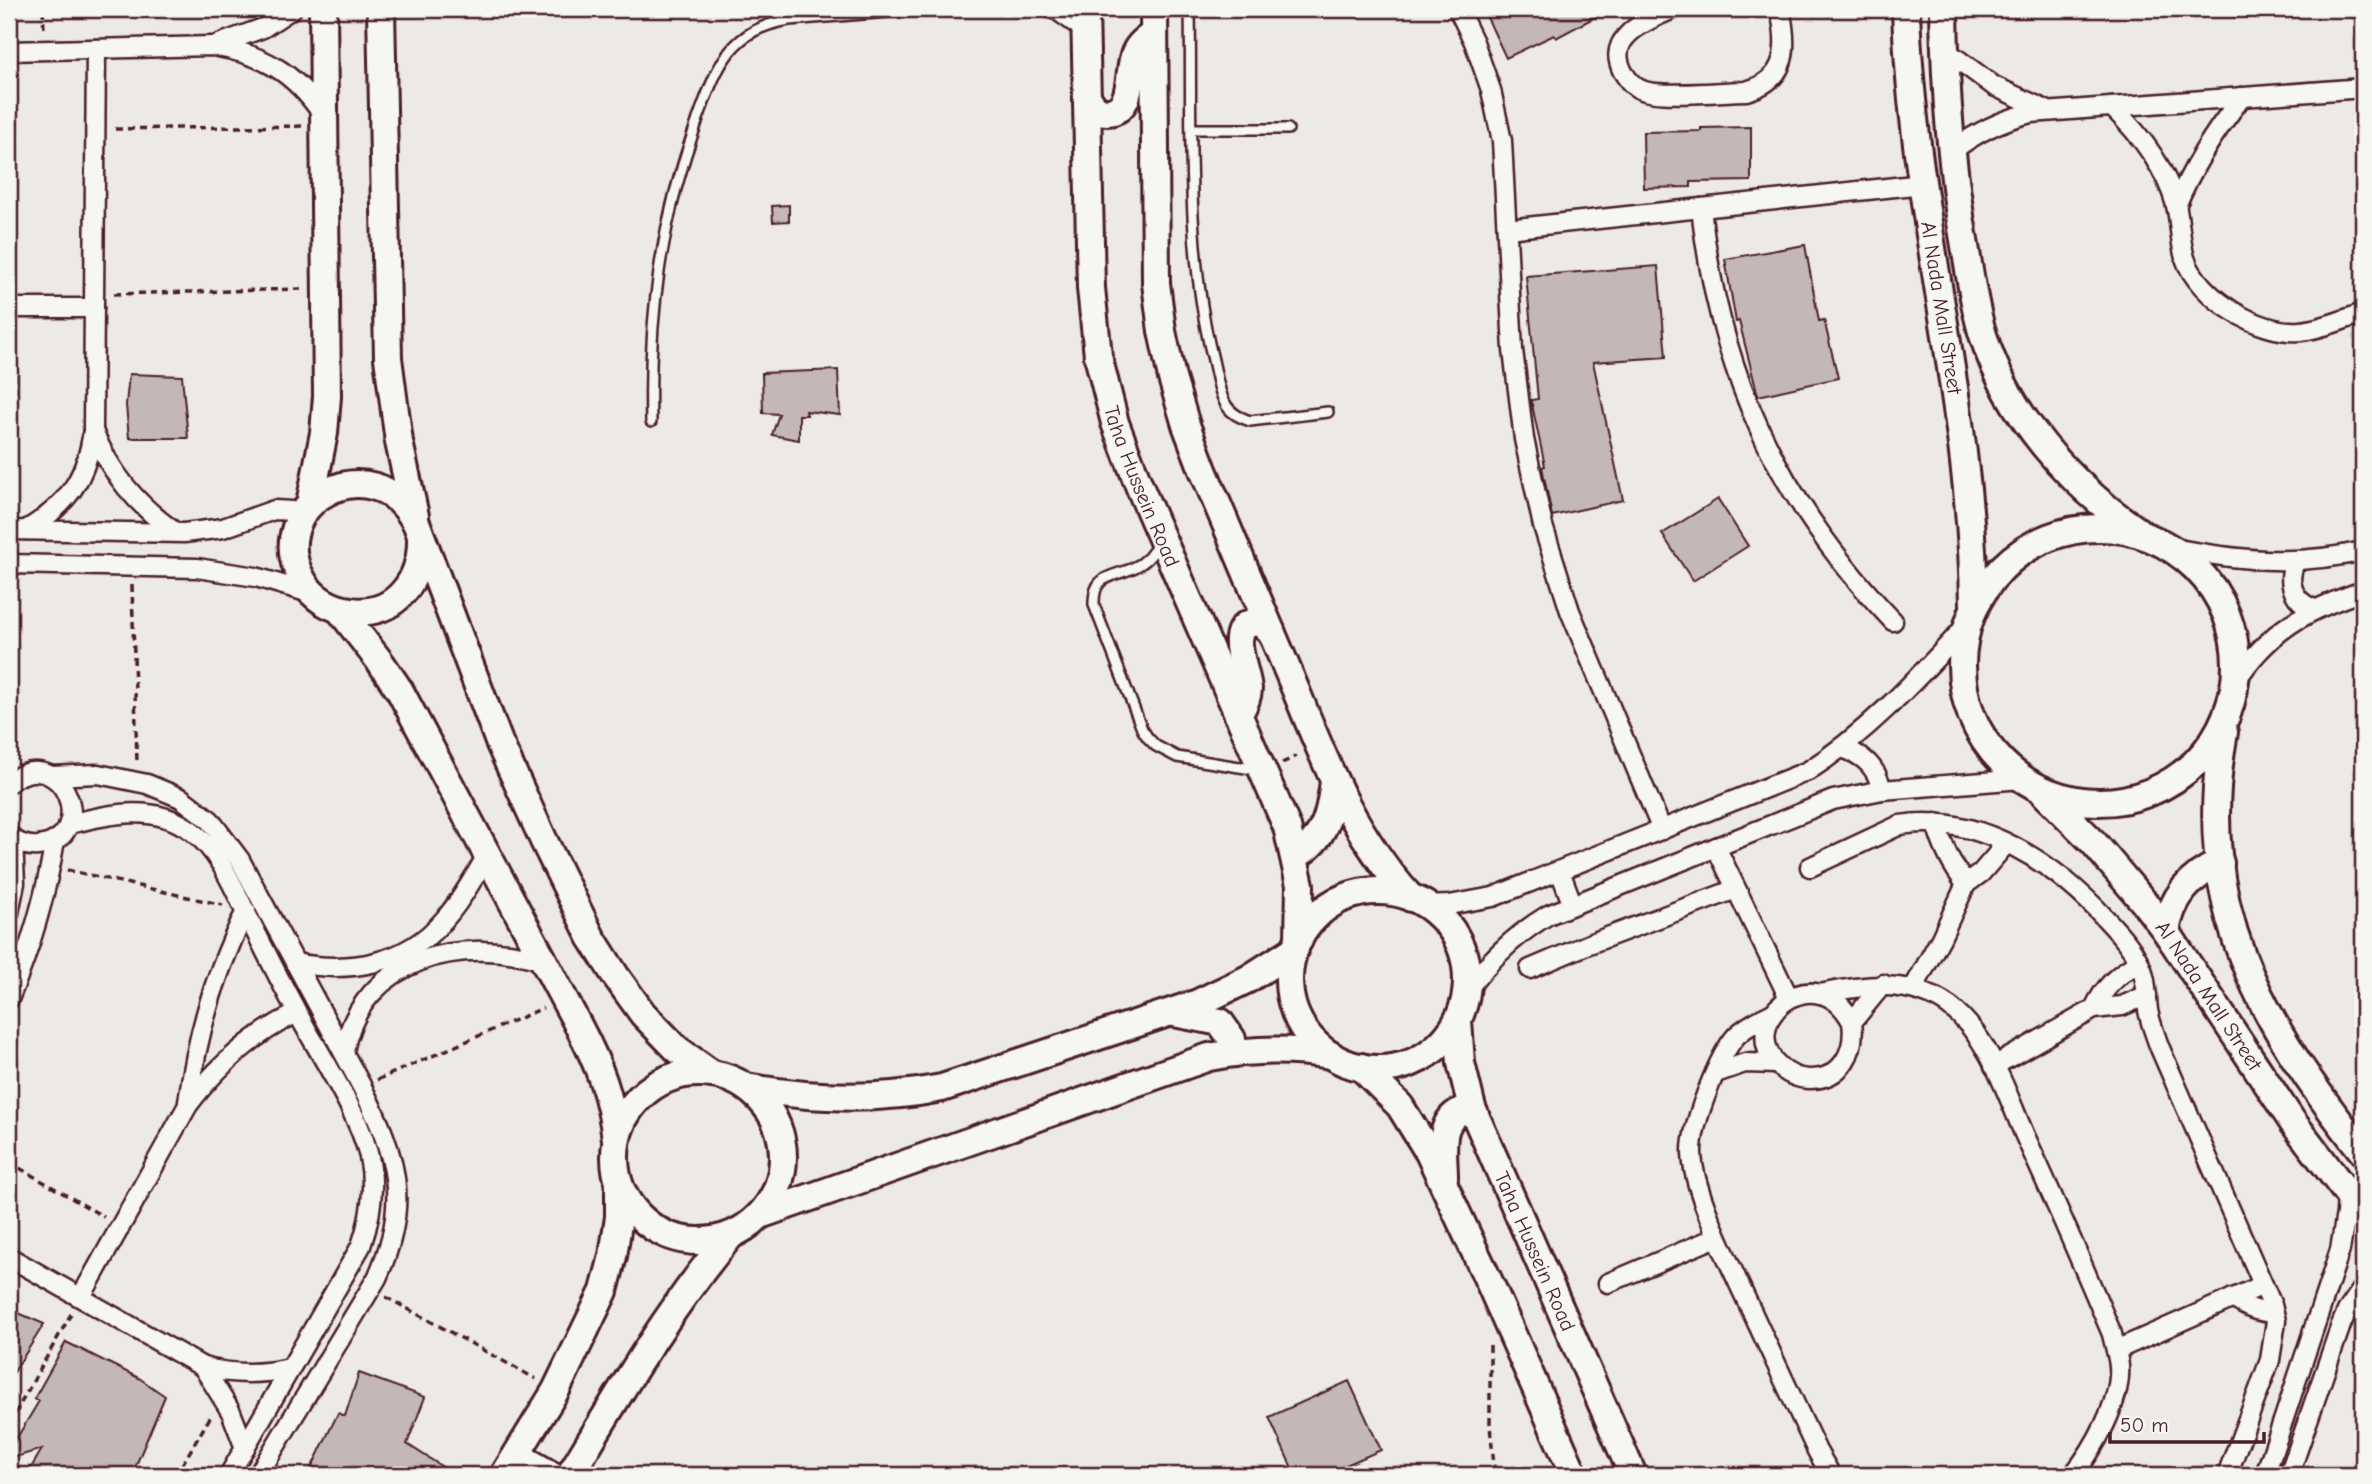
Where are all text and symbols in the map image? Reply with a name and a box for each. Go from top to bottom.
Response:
street label: Al Nada Mall Street [1916,220,1967,397]
street label: Taha Hussein Road [1099,403,1185,570]
street label: Al Nada Mall Street [2150,916,2268,1076]
street label: Taha Hussein Road [1489,1168,1580,1335]
scale bar [2110,1400,2264,1444]
text: 50 m [2120,1413,2169,1437]

